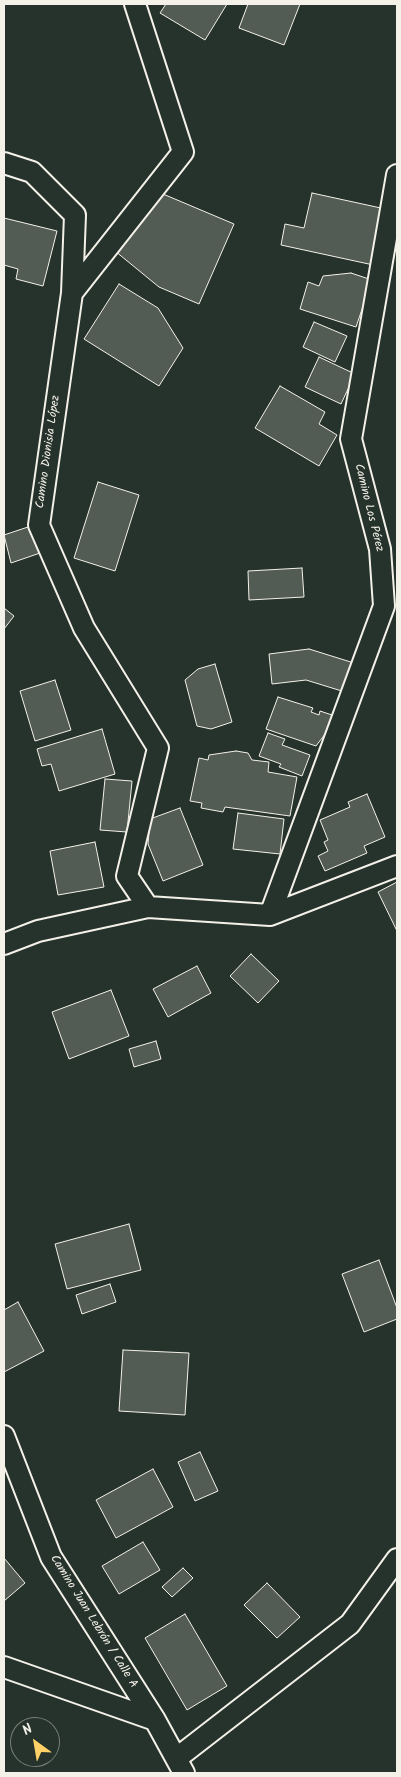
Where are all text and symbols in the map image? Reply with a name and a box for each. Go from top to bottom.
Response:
street label: Camino Dionisia López [34,395,64,509]
street label: Camino Los Pérez [350,462,386,554]
street label: Camino Juan Lebrón / Calle A [46,1553,140,1691]
north arrow [10,1717,60,1767]
text: N [18,1718,37,1742]

